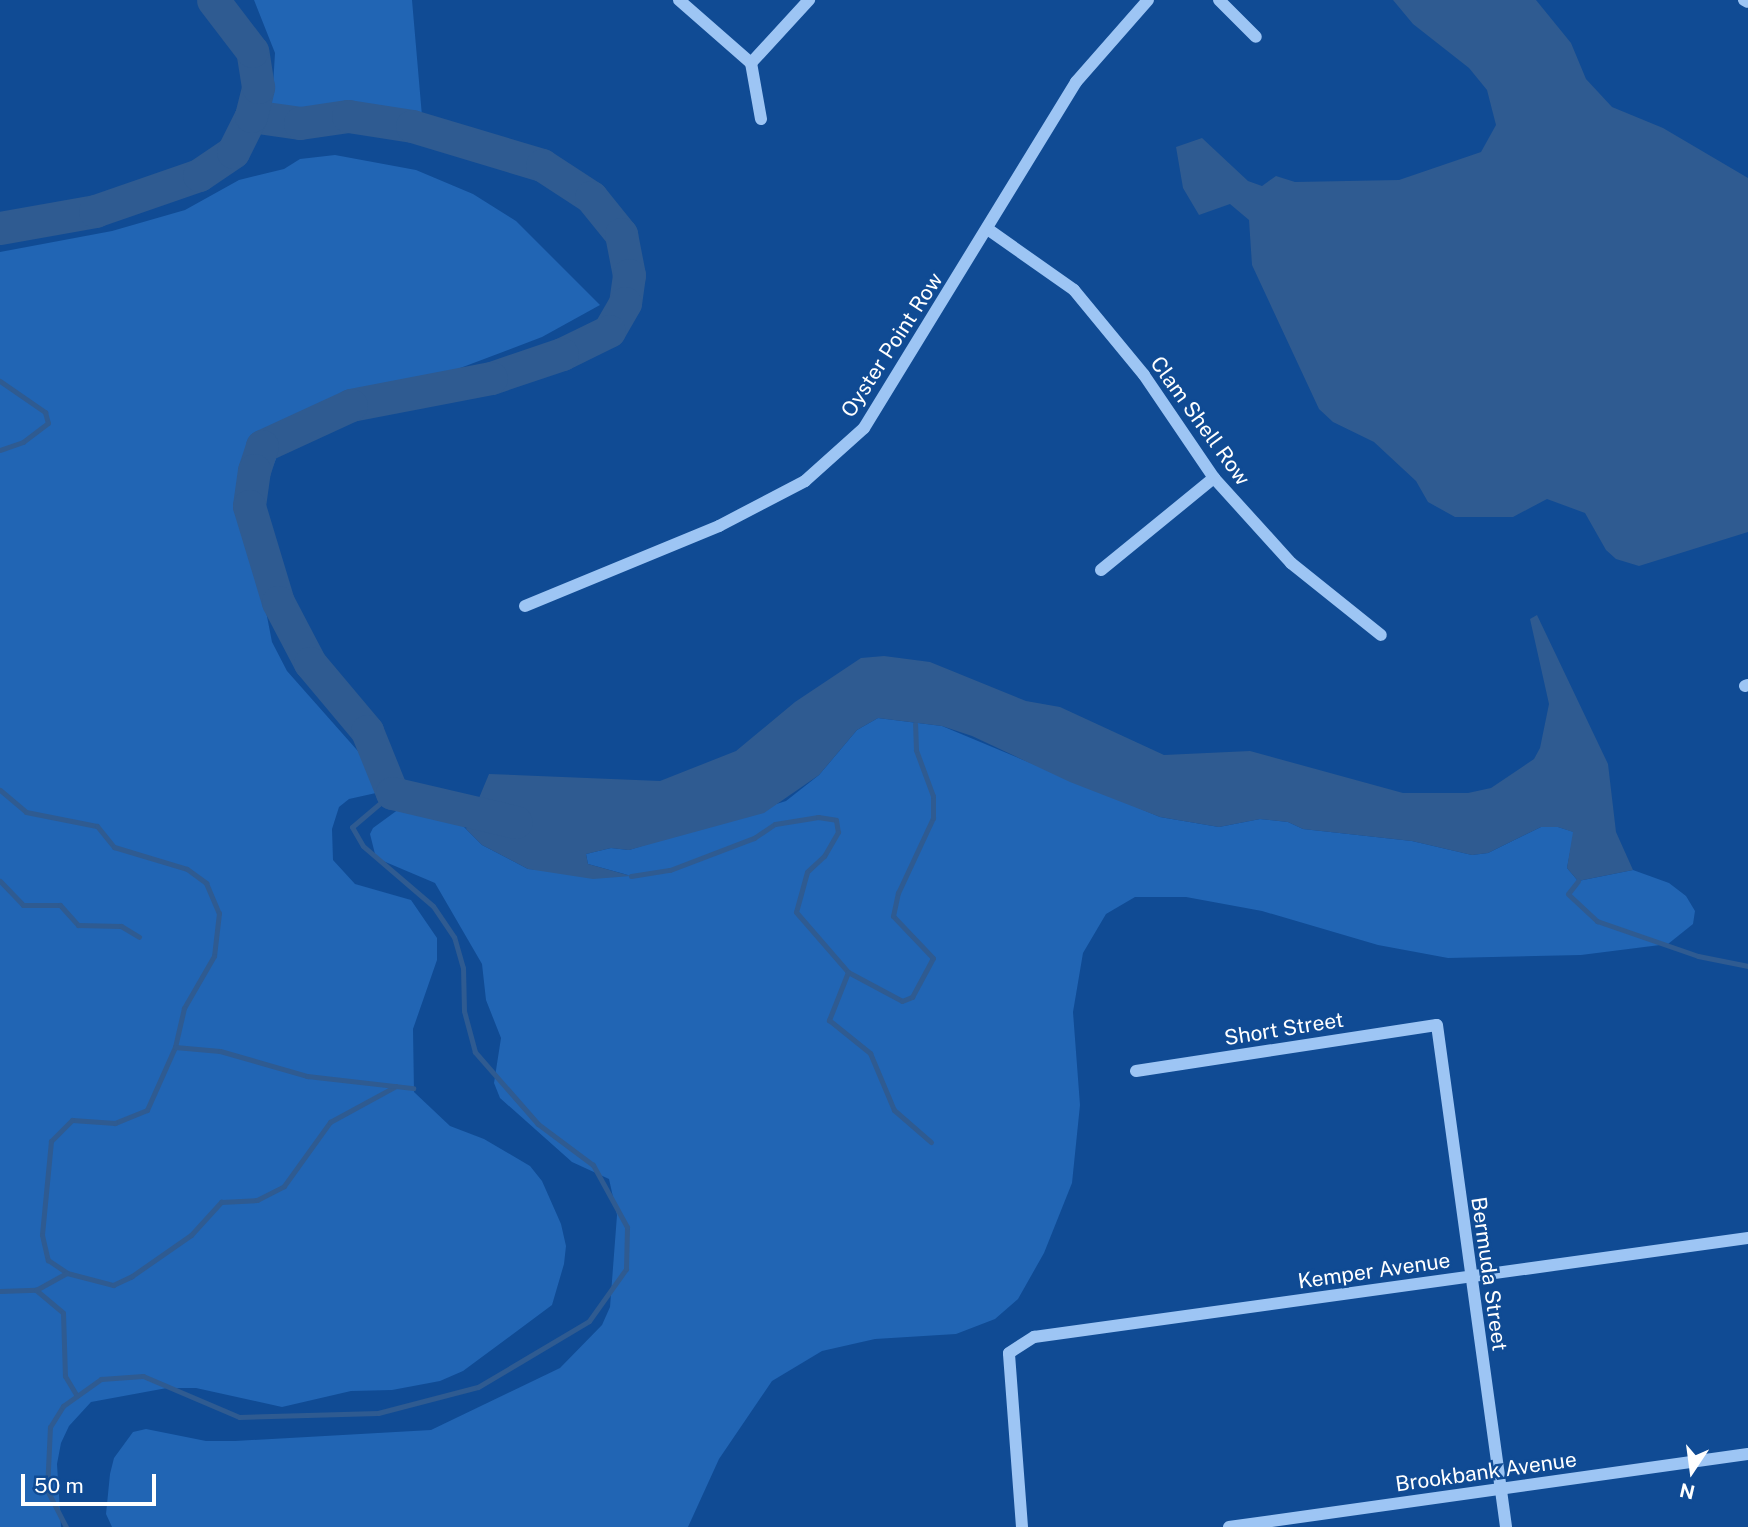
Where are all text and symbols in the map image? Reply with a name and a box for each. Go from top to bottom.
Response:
street label: Oyster Point Row [836,268,948,422]
street label: Clam Shell Row [1145,352,1255,490]
street label: Short Street [1222,1007,1346,1051]
street label: Bermuda Street [1466,1195,1512,1353]
street label: Kemper Avenue [1296,1248,1452,1294]
north arrow [1657,1436,1727,1506]
street label: Brookbank Avenue [1394,1447,1578,1497]
scale bar [24,1460,159,1504]
text: 50 m [34,1473,84,1498]
text: N [1678,1479,1697,1504]

